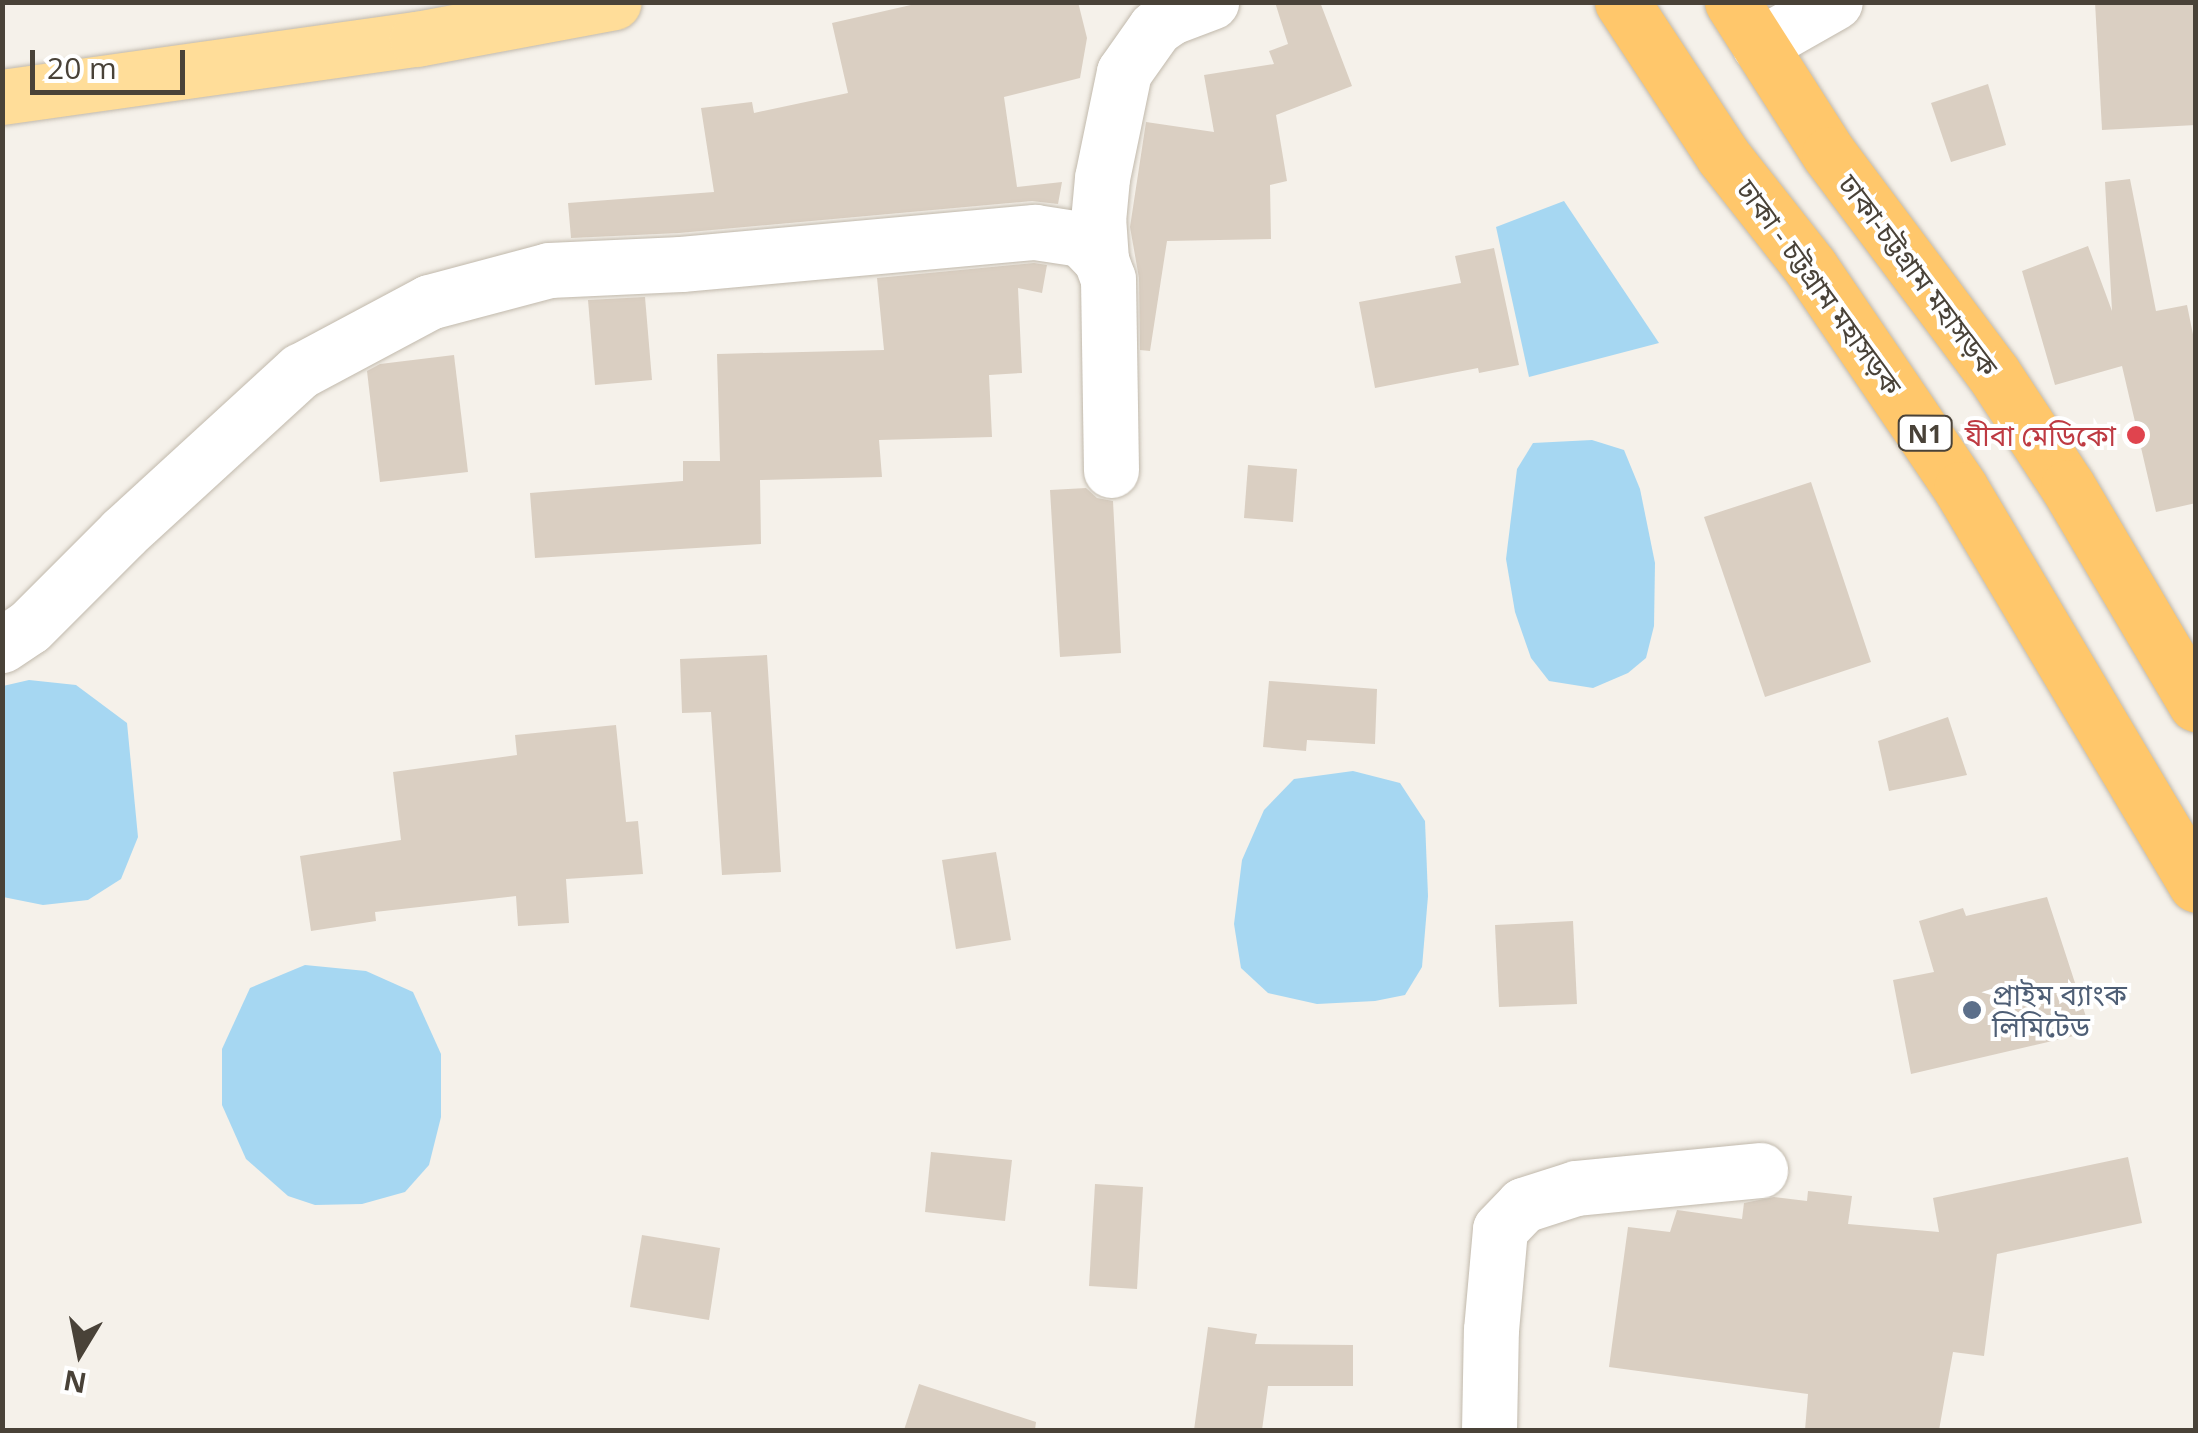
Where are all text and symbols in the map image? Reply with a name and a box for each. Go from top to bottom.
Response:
scale bar [35,30,190,92]
text: 20 m [47,47,117,88]
street label: ঢাকা-চট্টগ্রাম মহাসড়ক [1832,168,2006,382]
street label: ঢাকা - চট্টগ্রাম মহাসড়ক [1731,173,1909,401]
road number: N1 [1898,413,1952,453]
place label: যীবা মেডিকো [1965,418,2116,452]
marker: যীবা মেডিকো [2125,424,2147,446]
place label: প্রাইম ব্যাংক লিমিটেড [1992,977,2127,1043]
marker: প্রাইম ব্যাংক লিমিটেড [1961,999,1983,1021]
north arrow [30,1303,130,1403]
text: N [60,1362,89,1403]

